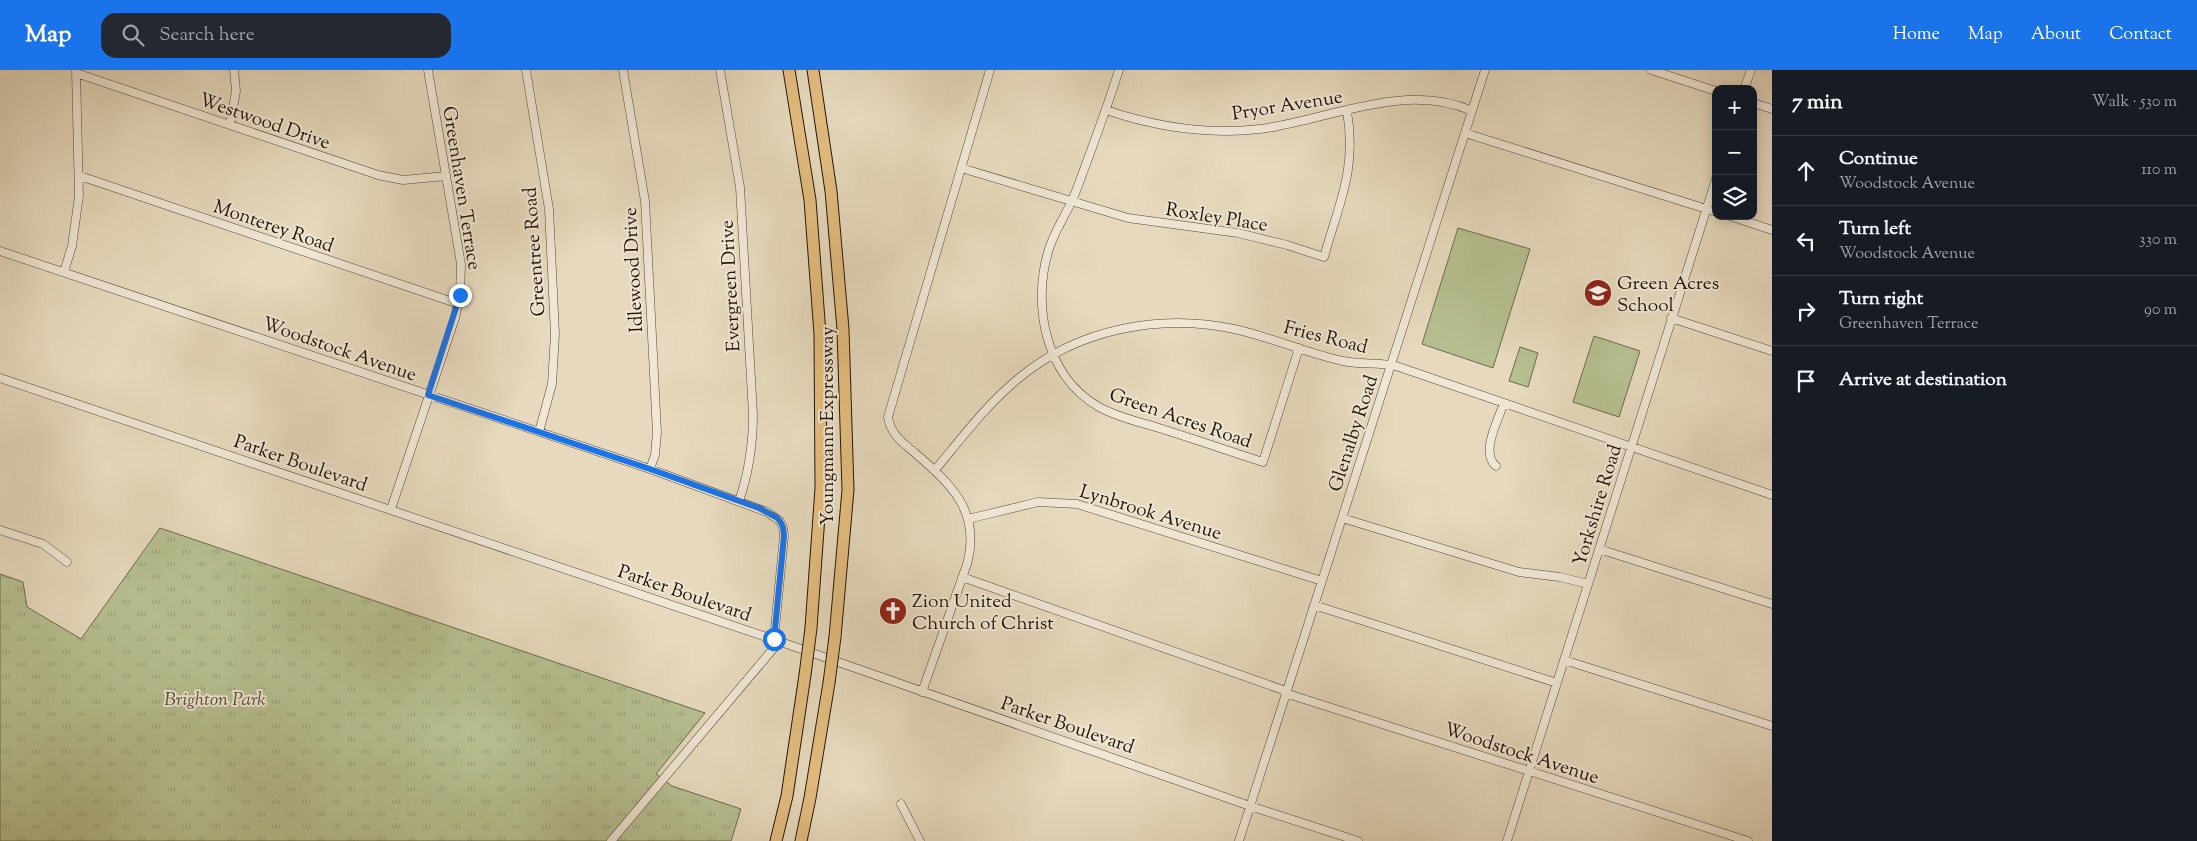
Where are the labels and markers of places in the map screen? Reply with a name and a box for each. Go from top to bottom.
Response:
place label: Green Acres School [1617,271,1719,320]
school or university icon: Green Acres School [1583,278,1613,308]
place label: Zion United Church of Christ [912,589,1054,638]
church icon: Zion United Church of Christ [878,596,908,626]

